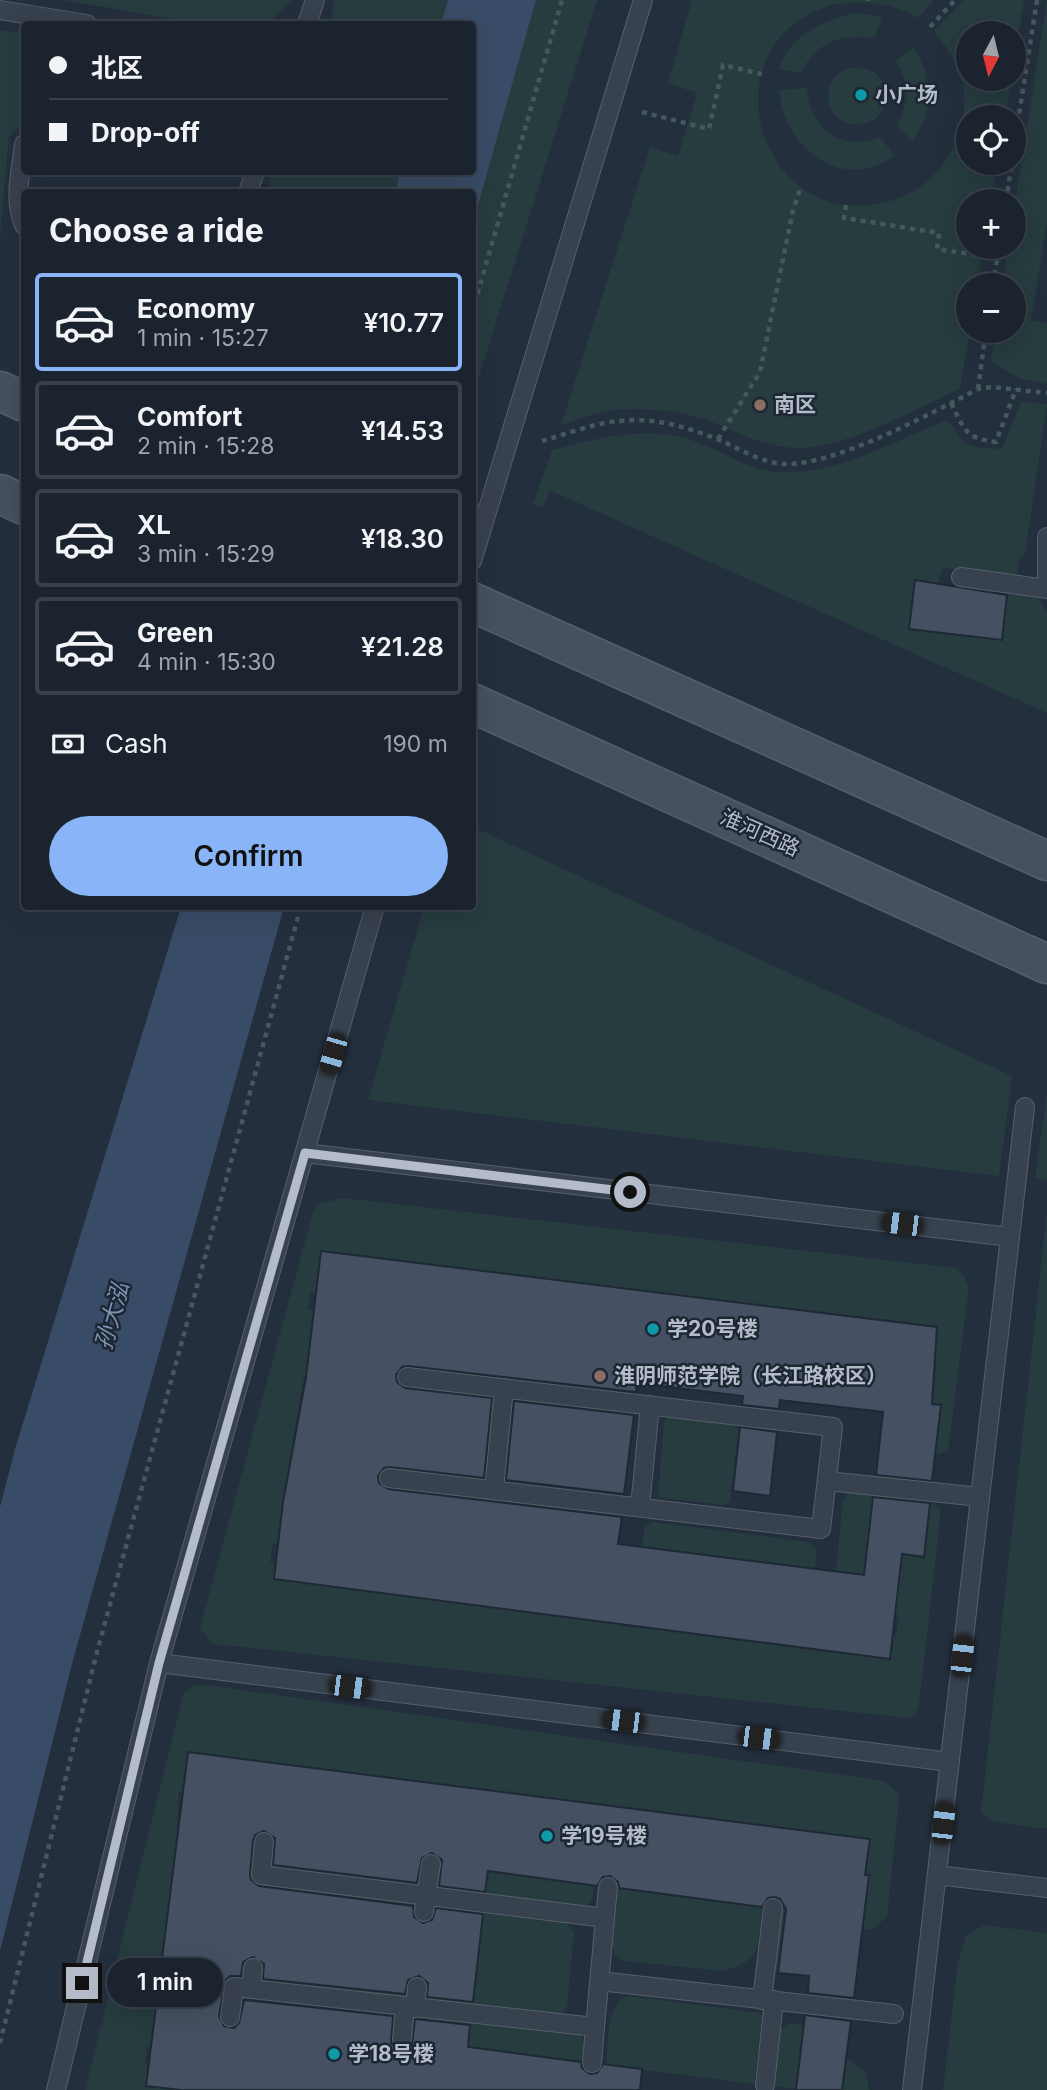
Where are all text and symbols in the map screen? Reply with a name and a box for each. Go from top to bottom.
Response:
north arrow [956,21,1026,91]
map controls [956,21,1026,343]
text: 北区 [91,52,143,83]
place label: 小广场 [875,82,938,107]
marker: 小广场 [853,87,869,103]
button: locate [956,105,1026,175]
text: Drop-off [91,117,200,148]
button: + [956,189,1026,259]
text: Choose a ride [49,211,264,250]
button: − [956,273,1026,343]
icon: car [53,291,116,354]
text: Economy [137,293,255,324]
text: ¥10.77 [364,307,444,338]
text: 1 min · 15:27 [137,324,269,352]
place label: 南区 [774,392,816,417]
marker: 南区 [752,397,768,413]
icon: car [53,399,116,462]
text: Comfort [137,401,242,432]
text: ¥14.53 [361,415,444,446]
text: 2 min · 15:28 [137,432,275,460]
icon: car [53,507,116,570]
text: XL [137,509,171,540]
text: ¥18.30 [361,523,444,554]
text: 3 min · 15:29 [137,540,275,568]
icon: car [53,615,116,678]
text: Green [137,617,214,648]
text: ¥21.28 [361,631,444,662]
text: 4 min · 15:30 [137,648,276,676]
icon: cash [49,725,87,763]
text: Cash [105,728,168,759]
text: 190 m [383,730,448,758]
street label: 淮河西路 [717,804,804,861]
button: Confirm [49,816,448,896]
car [318,1031,349,1077]
route start [614,1176,646,1208]
car [880,1211,925,1237]
water label: 孙大泓 [89,1279,135,1353]
place label: 学20号楼 [667,1316,757,1341]
marker: 学20号楼 [645,1321,661,1337]
place label: 淮阴师范学院（长江路校区） [614,1363,887,1388]
marker: 淮阴师范学院（长江路校区） [592,1368,608,1384]
car [950,1634,975,1678]
car [328,1674,373,1700]
car [601,1708,646,1734]
car [737,1725,782,1751]
car [931,1801,956,1845]
place label: 学19号楼 [561,1823,647,1848]
marker: 学19号楼 [539,1828,555,1844]
callout: 1 min [106,1958,222,2008]
route end [66,1967,98,1999]
text: 1 min [137,1968,193,1996]
place label: 学18号楼 [348,2041,434,2066]
marker: 学18号楼 [326,2046,342,2062]

